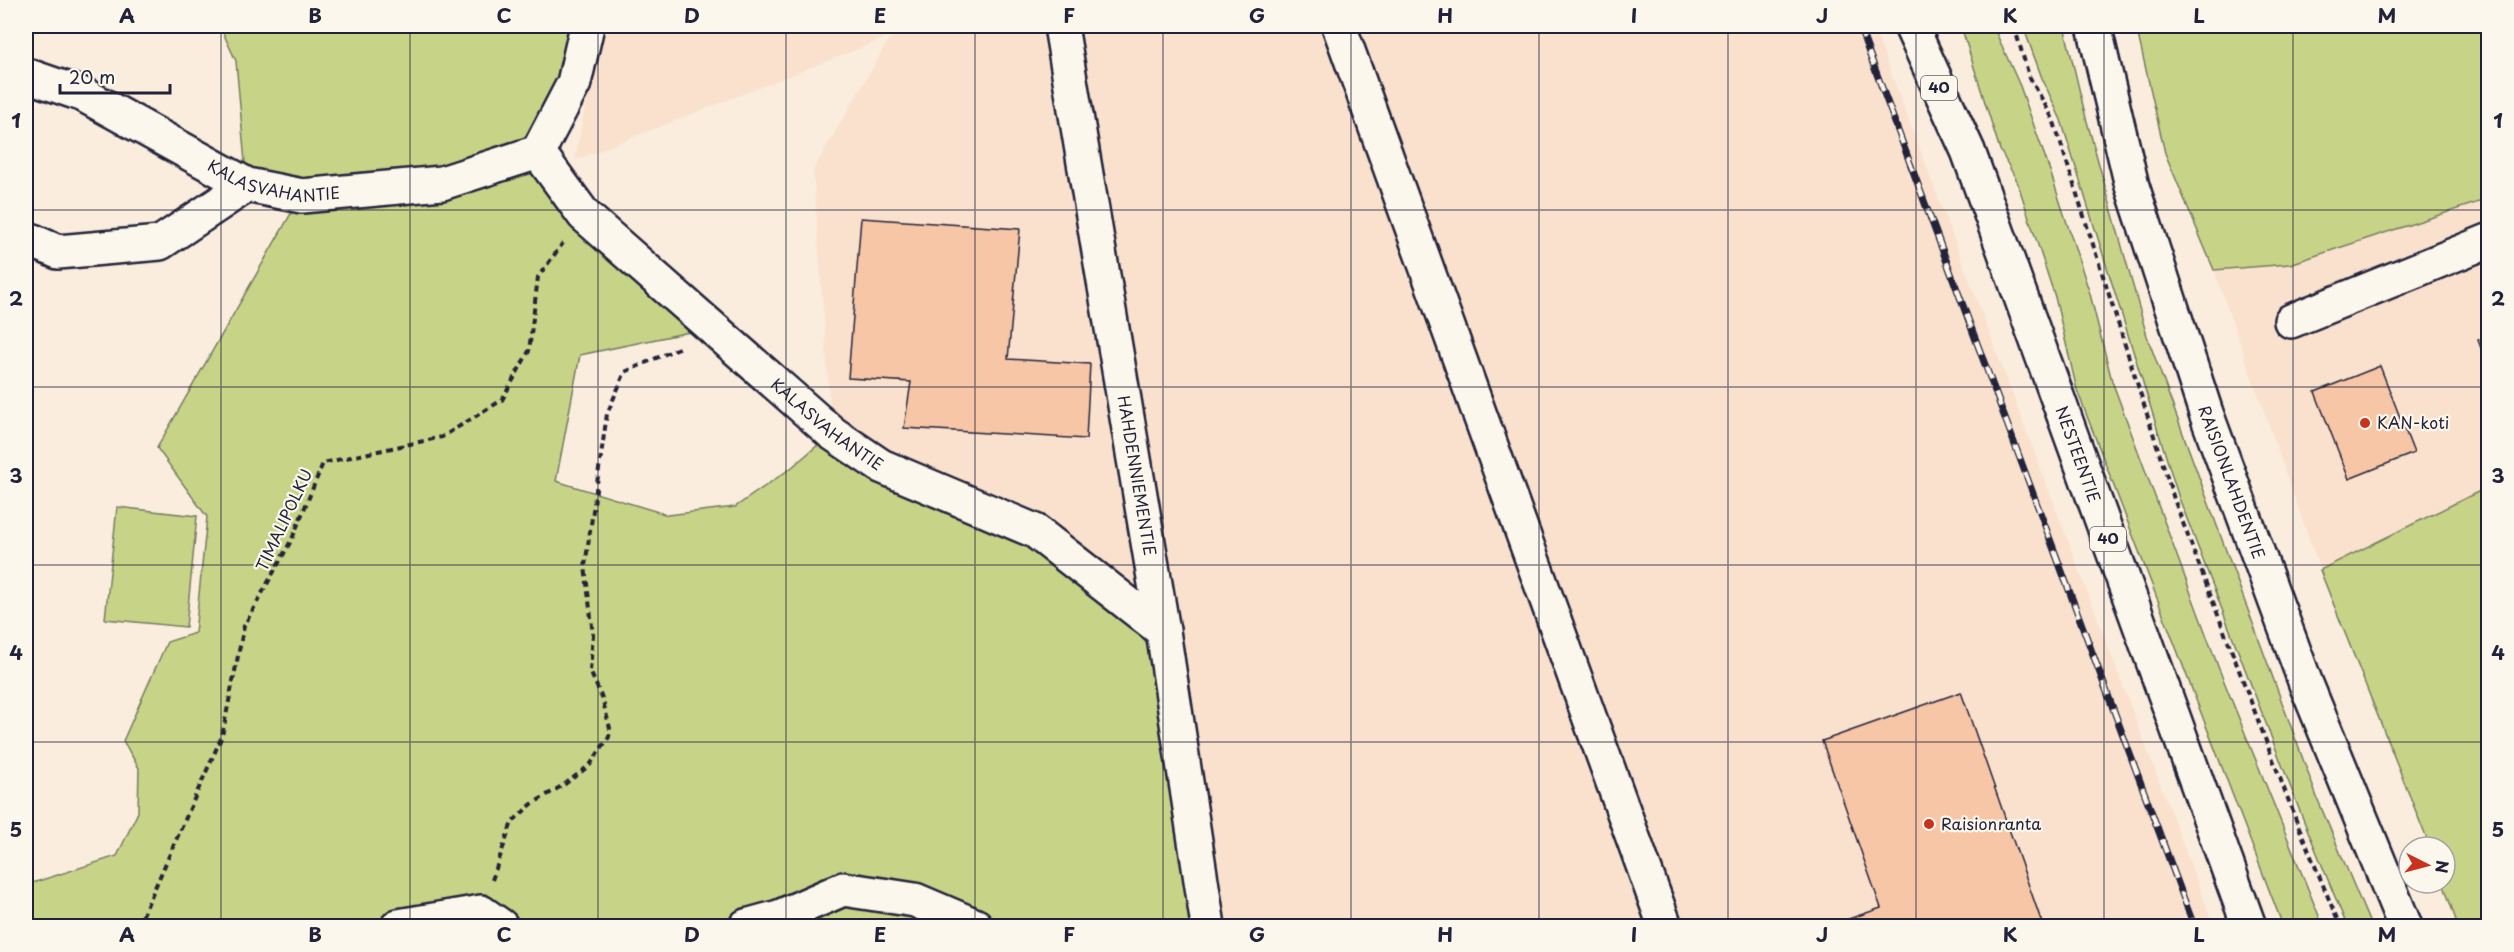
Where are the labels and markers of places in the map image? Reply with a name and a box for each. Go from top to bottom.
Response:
place label: KAN-koti [2377,410,2449,434]
marker: KAN-koti [2358,416,2372,430]
place label: Raisionranta [1941,811,2041,835]
marker: Raisionranta [1922,817,1936,831]

